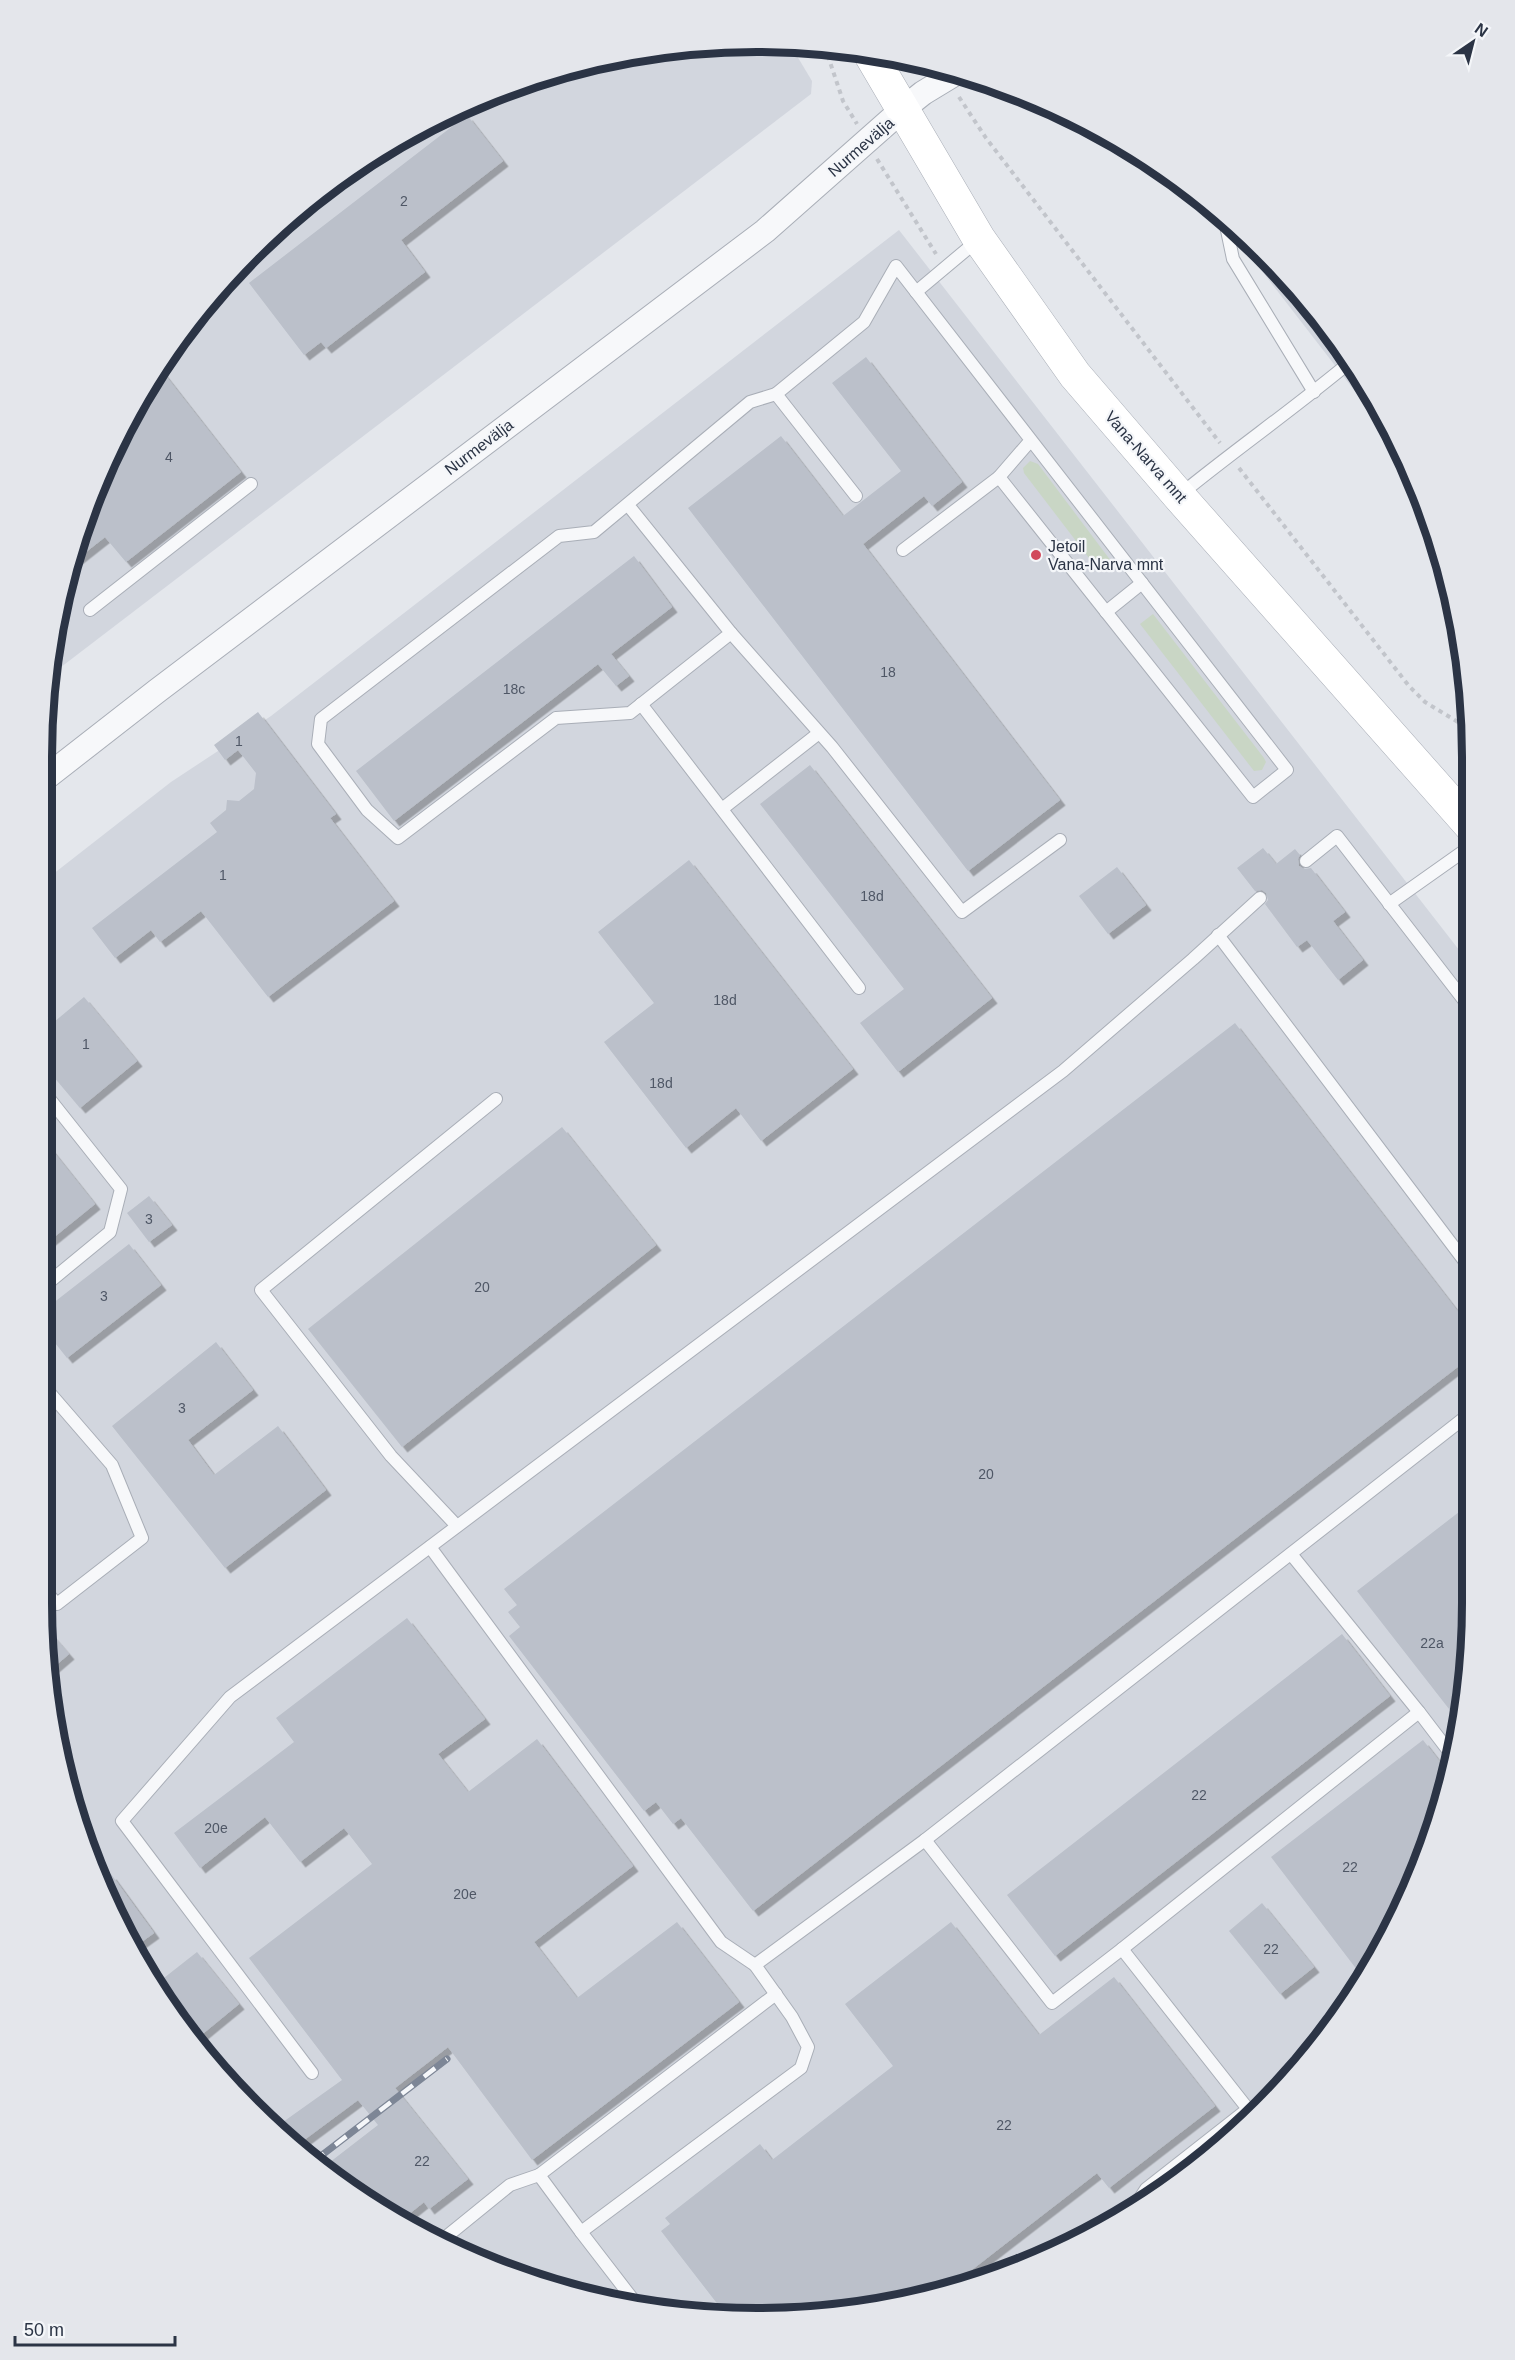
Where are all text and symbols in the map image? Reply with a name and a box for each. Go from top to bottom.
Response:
north arrow [1443,12,1503,72]
text: N [1472,20,1491,40]
street label: Nurmevälja [825,114,897,180]
house number: 2 [400,193,408,209]
street label: Vana-Narva mnt [1102,408,1191,507]
street label: Nurmevälja [442,416,517,478]
house number: 4 [165,449,173,465]
place label: Jetoil Vana-Narva mnt [1048,538,1164,573]
marker: Jetoil Vana-Narva mnt [1029,548,1043,562]
house number: 18 [880,664,896,680]
house number: 18c [503,681,525,697]
house number: 1 [235,733,243,749]
house number: 1 [219,867,227,883]
house number: 18d [860,888,884,904]
house number: 18d [713,992,737,1008]
house number: 1 [82,1036,90,1052]
house number: 18d [649,1075,673,1091]
house number: 3 [145,1211,153,1227]
house number: 20 [474,1279,490,1295]
house number: 3 [100,1288,108,1304]
house number: 3 [178,1400,186,1416]
house number: 20 [978,1466,994,1482]
house number: 22a [1420,1635,1444,1651]
house number: 22 [1191,1787,1207,1803]
house number: 20e [204,1820,228,1836]
house number: 22 [1342,1859,1358,1875]
house number: 20e [453,1886,477,1902]
house number: 22 [1263,1941,1279,1957]
house number: 22 [996,2117,1012,2133]
house number: 22 [414,2153,430,2169]
scale bar [15,2309,176,2347]
text: 50 m [24,2320,64,2340]

